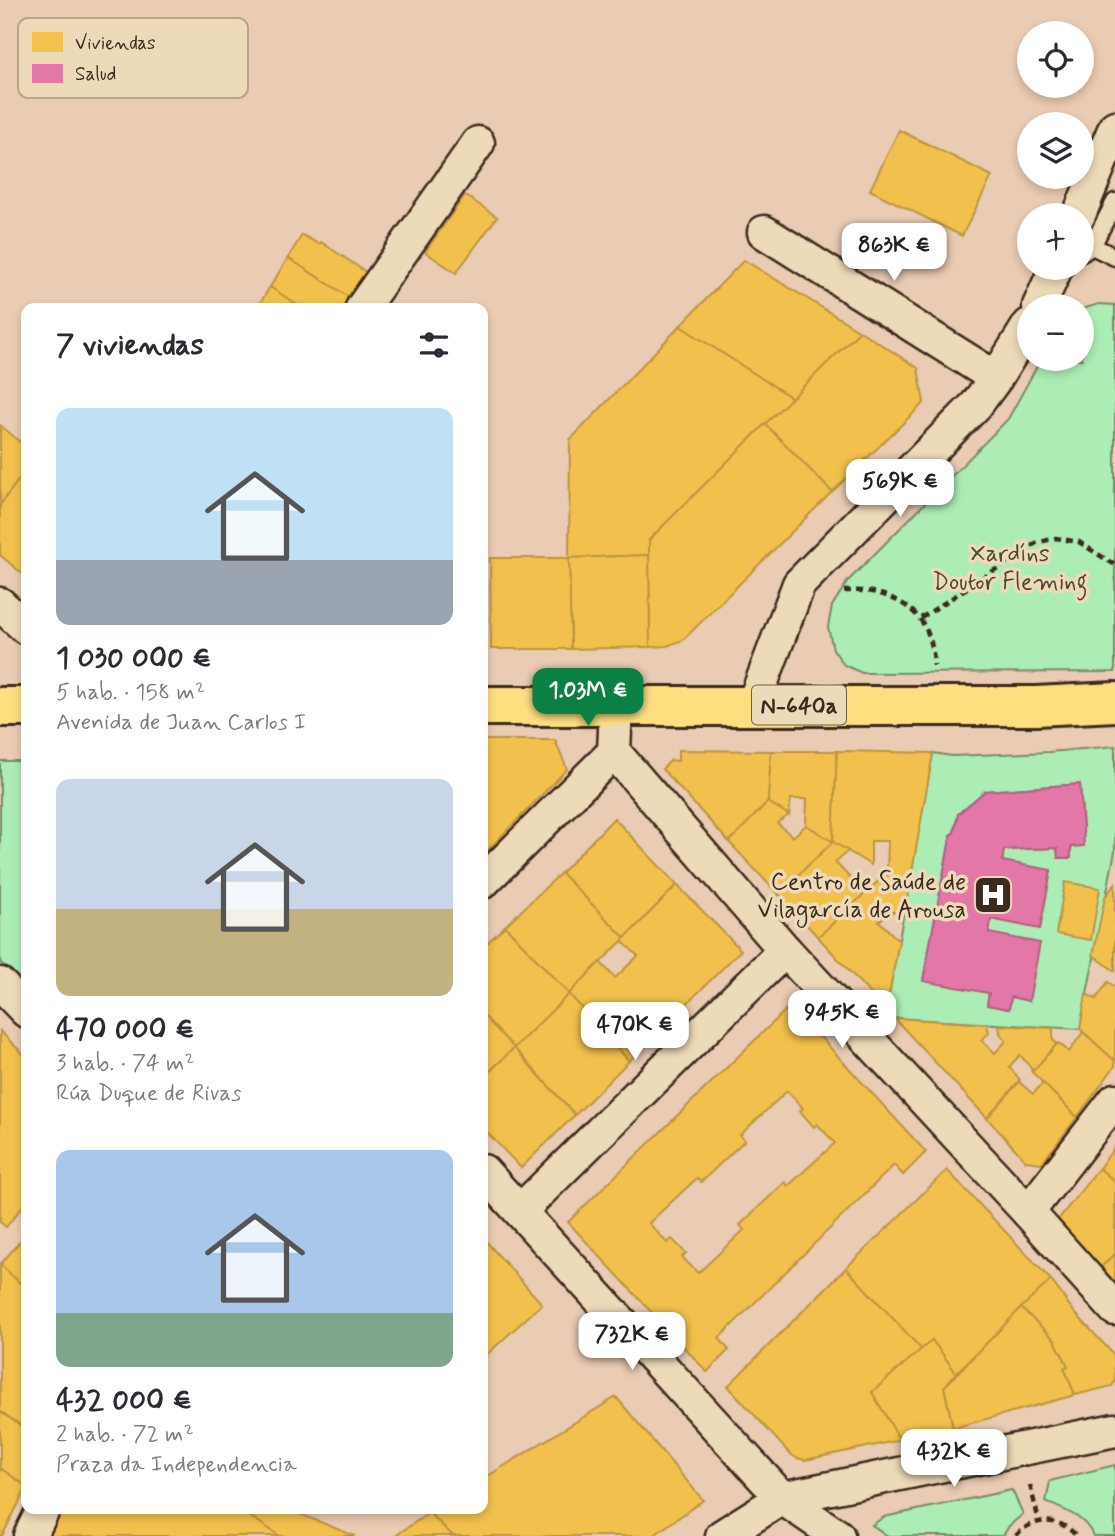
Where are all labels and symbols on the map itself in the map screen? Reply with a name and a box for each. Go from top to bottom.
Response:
legend [18,18,248,98]
text: Viviendas [75,31,155,56]
text: Salud [75,62,116,87]
pin: 863K € [837,224,951,283]
pin: 569K € [843,460,957,519]
park label: Xardíns Doutor Fleming [932,539,1088,601]
pin: 1.03M € [523,668,653,728]
road number: N-640a [752,685,846,724]
place label: Centro de Saúde de Vilagarcía de Arousa [757,867,966,928]
hospital icon: Centro de Saúde de Vilagarcía de Arousa [972,874,1014,916]
pin: 945K € [785,990,899,1050]
pin: 470K € [578,1002,692,1062]
pin: 732K € [575,1312,689,1372]
pin: 432K € [897,1430,1011,1489]

